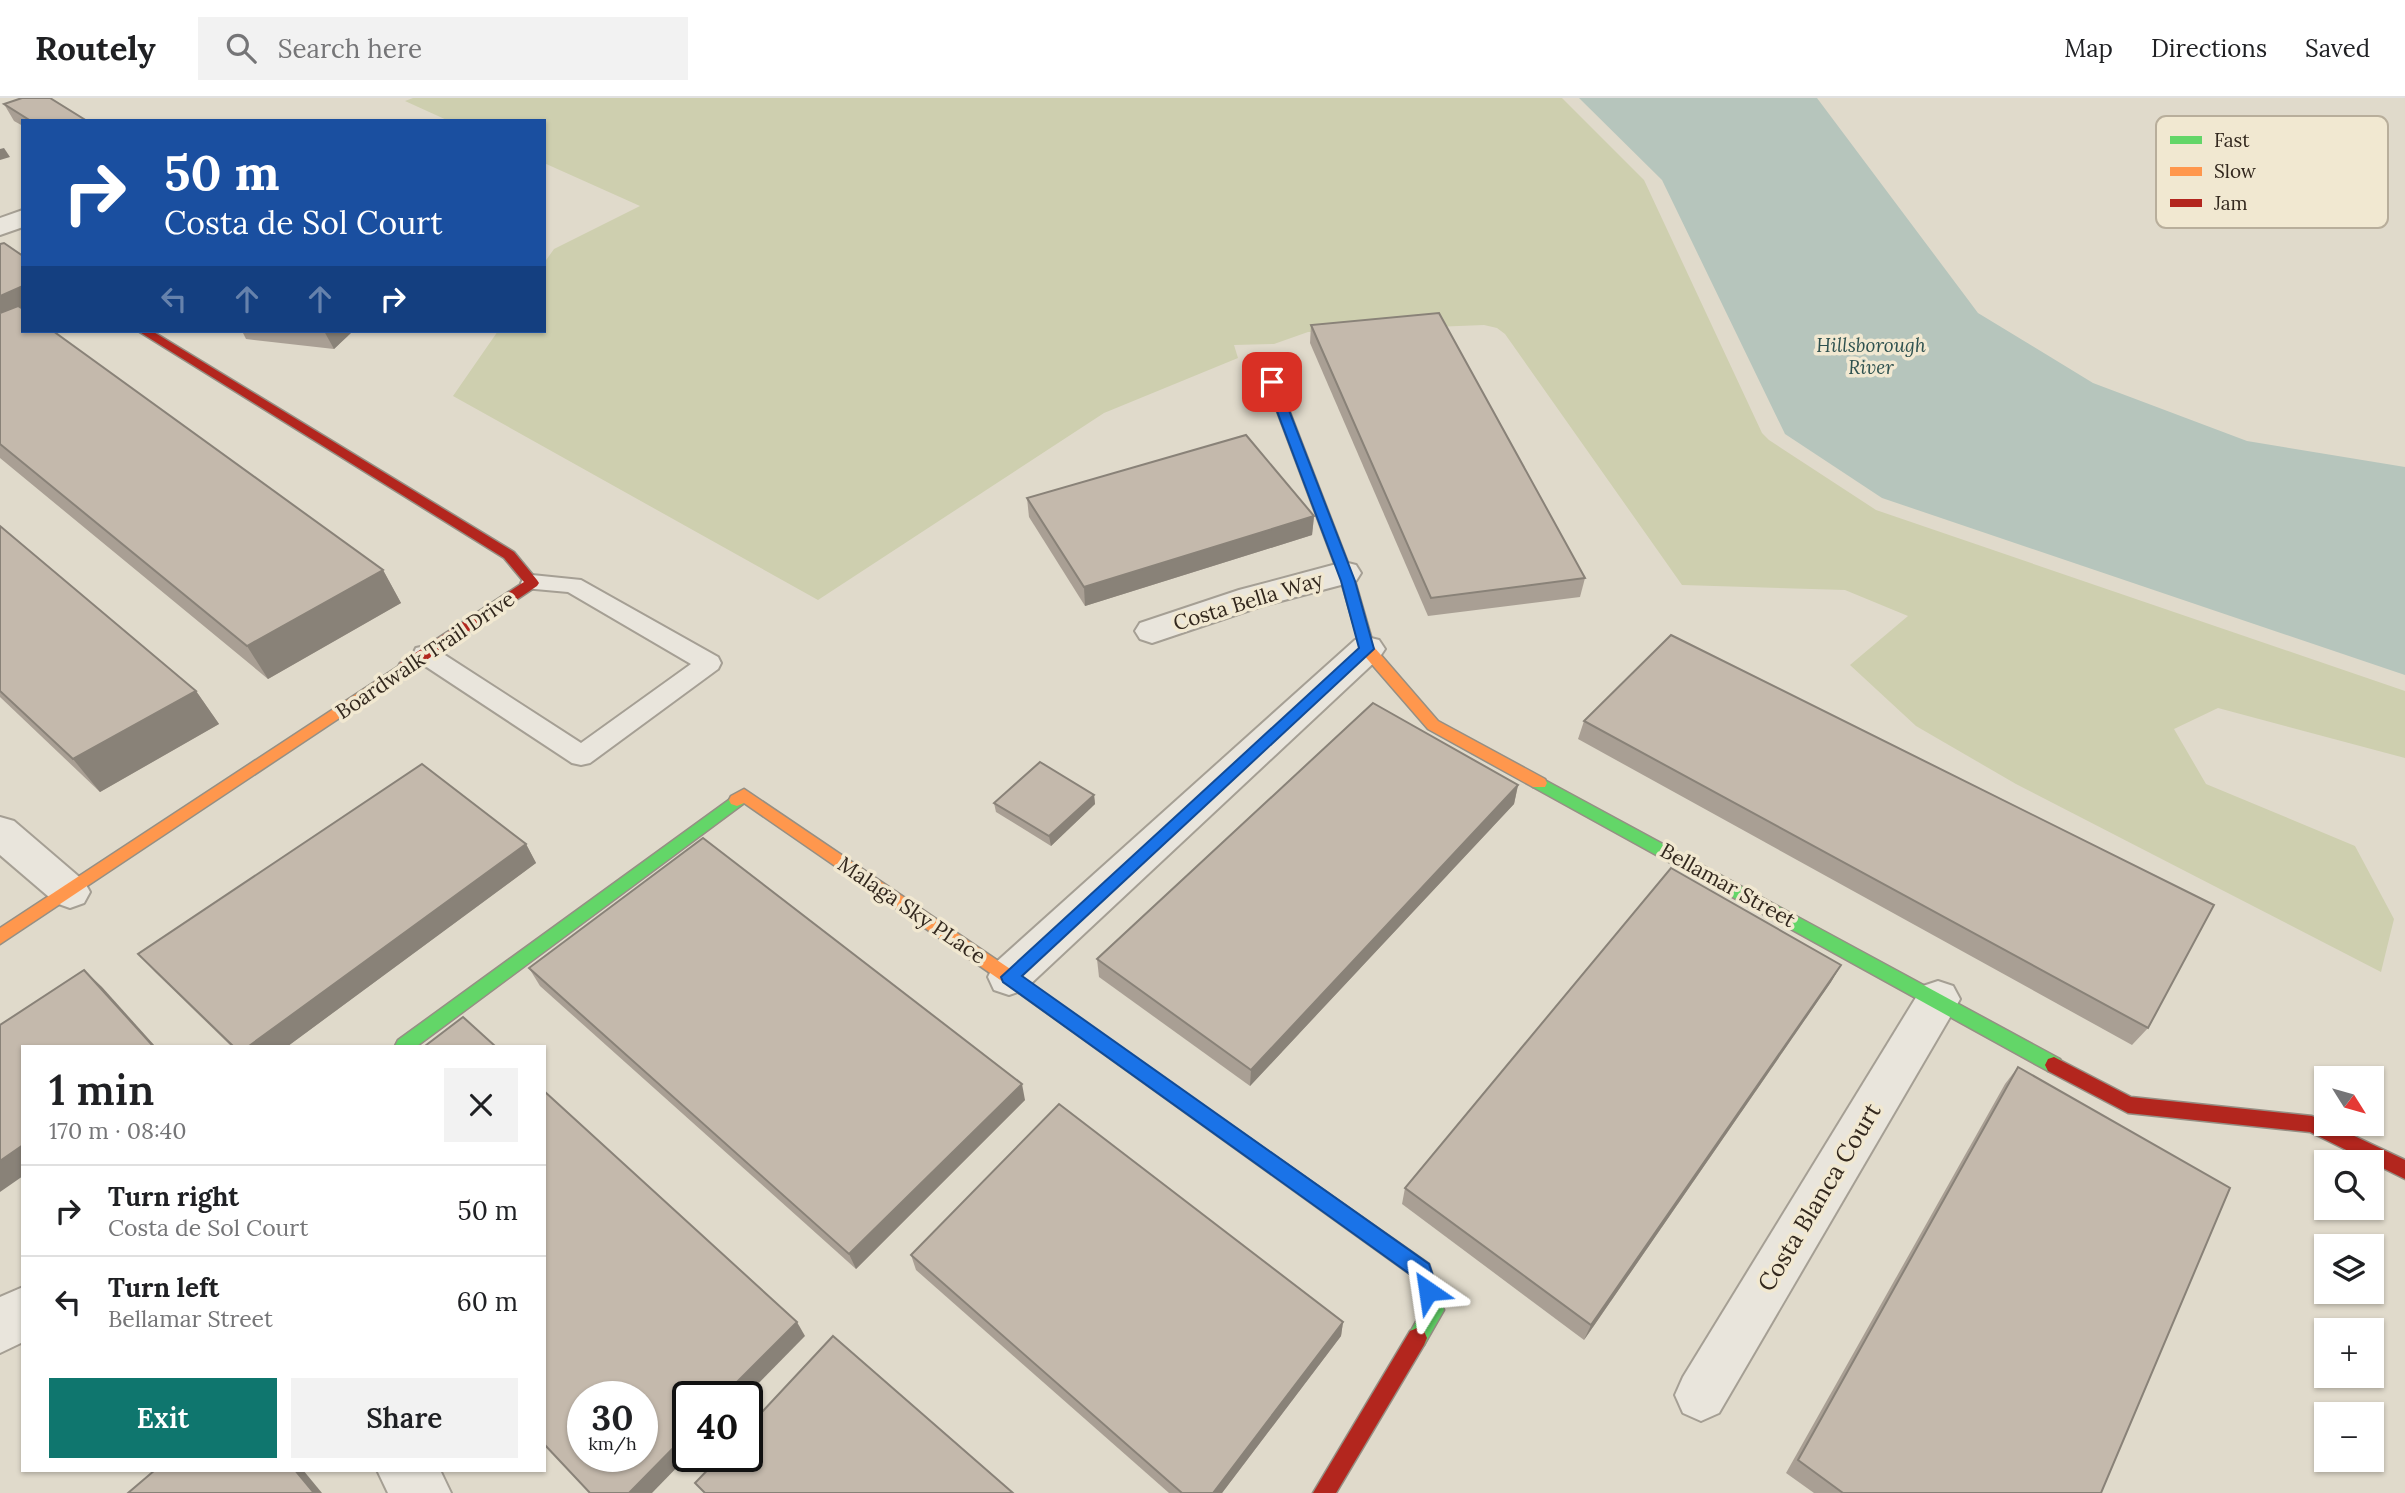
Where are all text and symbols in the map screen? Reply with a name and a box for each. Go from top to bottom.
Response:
search box [198,17,688,80]
text: Routely [35,27,156,69]
icon: search [222,29,260,67]
text: Search here [278,32,422,65]
text: Map [2064,33,2113,64]
text: Directions [2151,33,2267,64]
text: Saved [2305,33,2370,64]
legend [2156,116,2388,228]
text: Fast [2214,128,2250,152]
text: 50 m [164,141,280,203]
icon: right [49,147,140,238]
text: Slow [2214,159,2257,183]
text: Jam [2213,191,2248,215]
text: Costa de Sol Court [164,202,443,243]
icon: left [155,280,193,318]
icon: ahead [228,280,266,318]
icon: ahead [301,280,339,318]
icon: right [374,280,412,318]
water label: Hillsborough River [1816,333,1926,379]
pin [1242,352,1302,412]
icon: arrive [1253,363,1291,401]
street label: Costa Bella Way [1170,565,1326,637]
street label: Boardwalk Trail Drive [330,585,520,725]
street label: Bellamar Street [1656,837,1801,934]
street label: Malaga Sky PLace [833,850,991,970]
text: 1 min [49,1063,154,1117]
north arrow [2314,1066,2384,1136]
map controls [2314,1066,2384,1472]
button: close [444,1068,518,1142]
street label: Costa Blanca Court [1750,1096,1888,1297]
text: 170 m · 08:40 [49,1116,186,1145]
button: search [2314,1150,2384,1220]
text: Turn right [108,1180,239,1213]
icon: right [49,1192,87,1230]
text: 50 m [458,1194,518,1227]
text: Costa de Sol Court [108,1213,308,1242]
button: layers [2314,1234,2384,1304]
position arrow [1391,1254,1465,1328]
text: Turn left [108,1271,219,1304]
icon: left [49,1283,87,1321]
text: 60 m [457,1285,518,1318]
text: Bellamar Street [108,1304,273,1333]
button: + [2314,1318,2384,1388]
button: Exit [49,1378,277,1458]
button: Share [291,1378,518,1458]
speed limit sign: 40 [672,1381,763,1472]
text: 30 [592,1395,633,1440]
button: − [2314,1402,2384,1472]
text: km/h [588,1432,637,1455]

